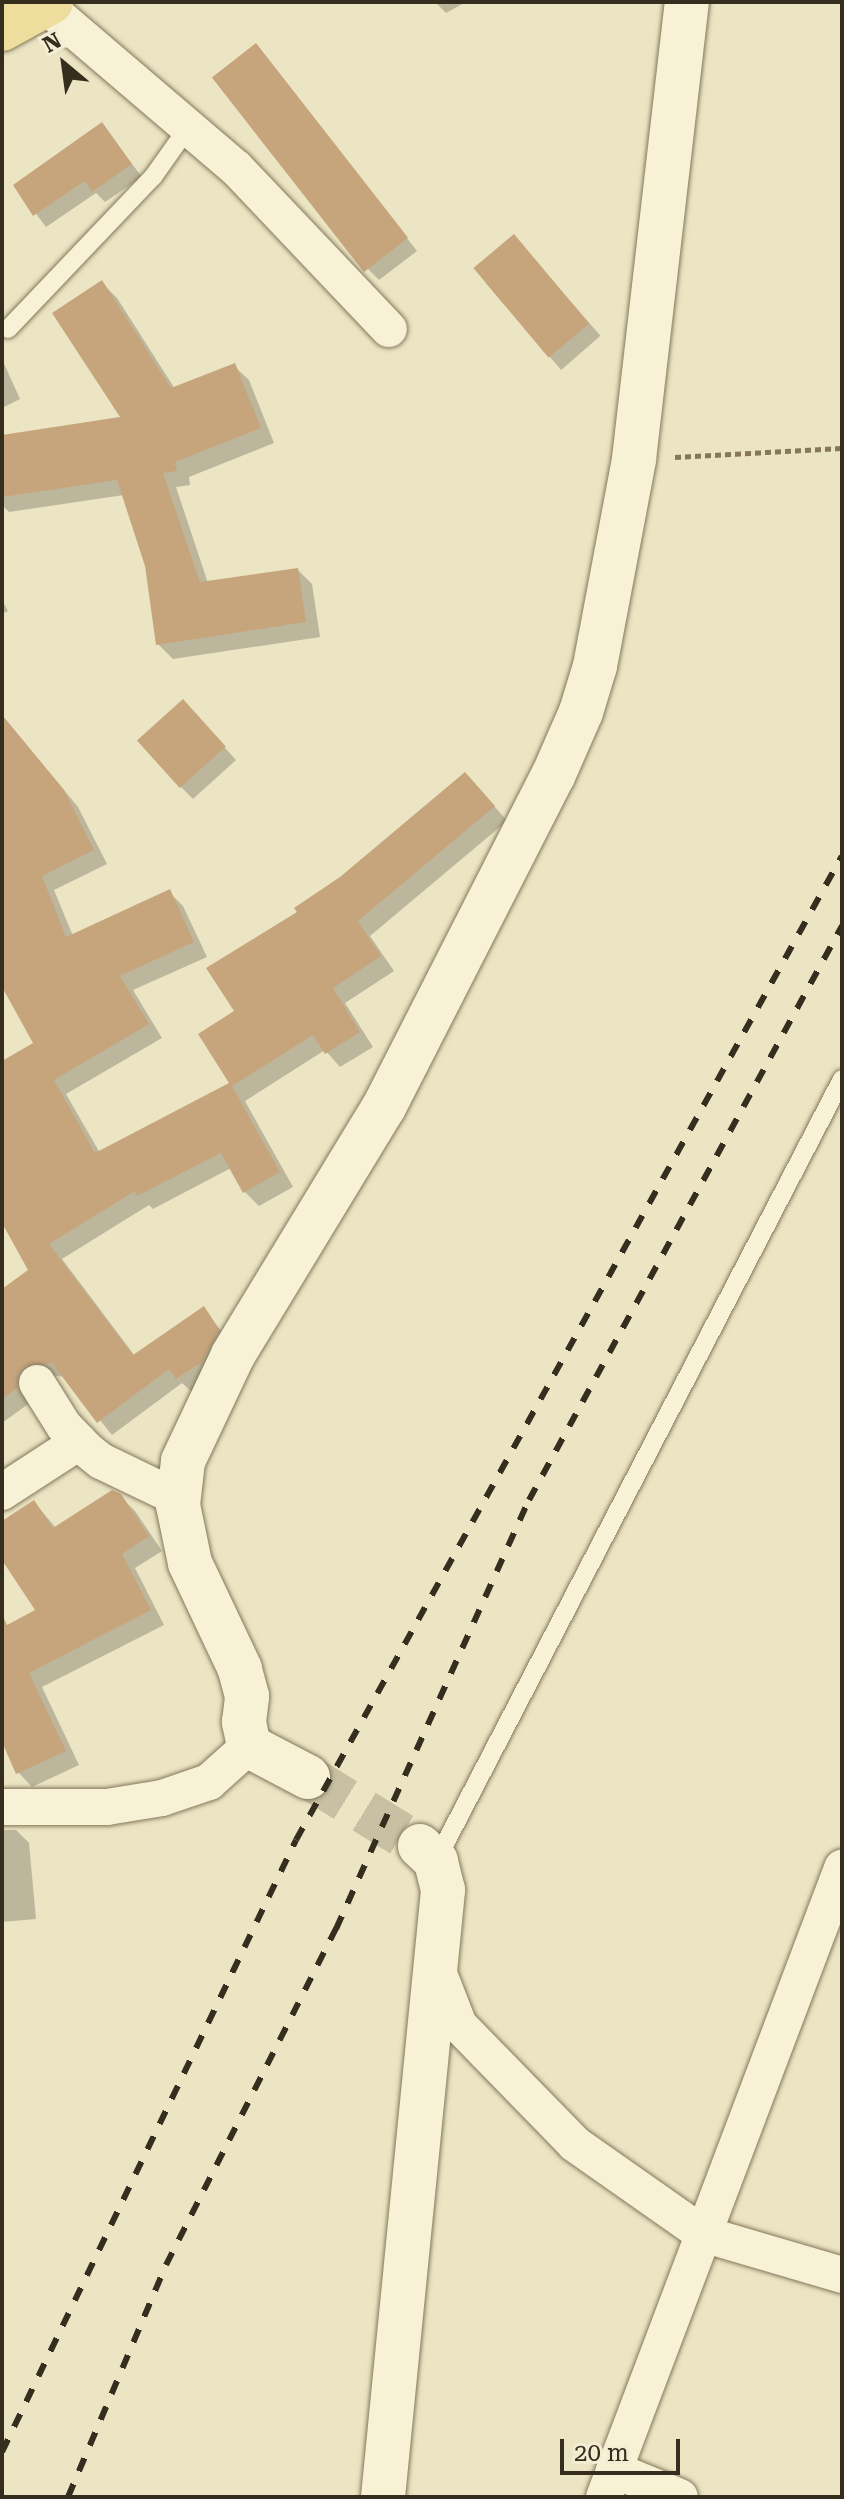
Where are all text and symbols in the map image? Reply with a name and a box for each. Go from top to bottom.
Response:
north arrow [24,24,104,104]
text: N [39,28,66,58]
scale bar [564,2423,684,2473]
text: 20 m [574,2439,629,2467]

